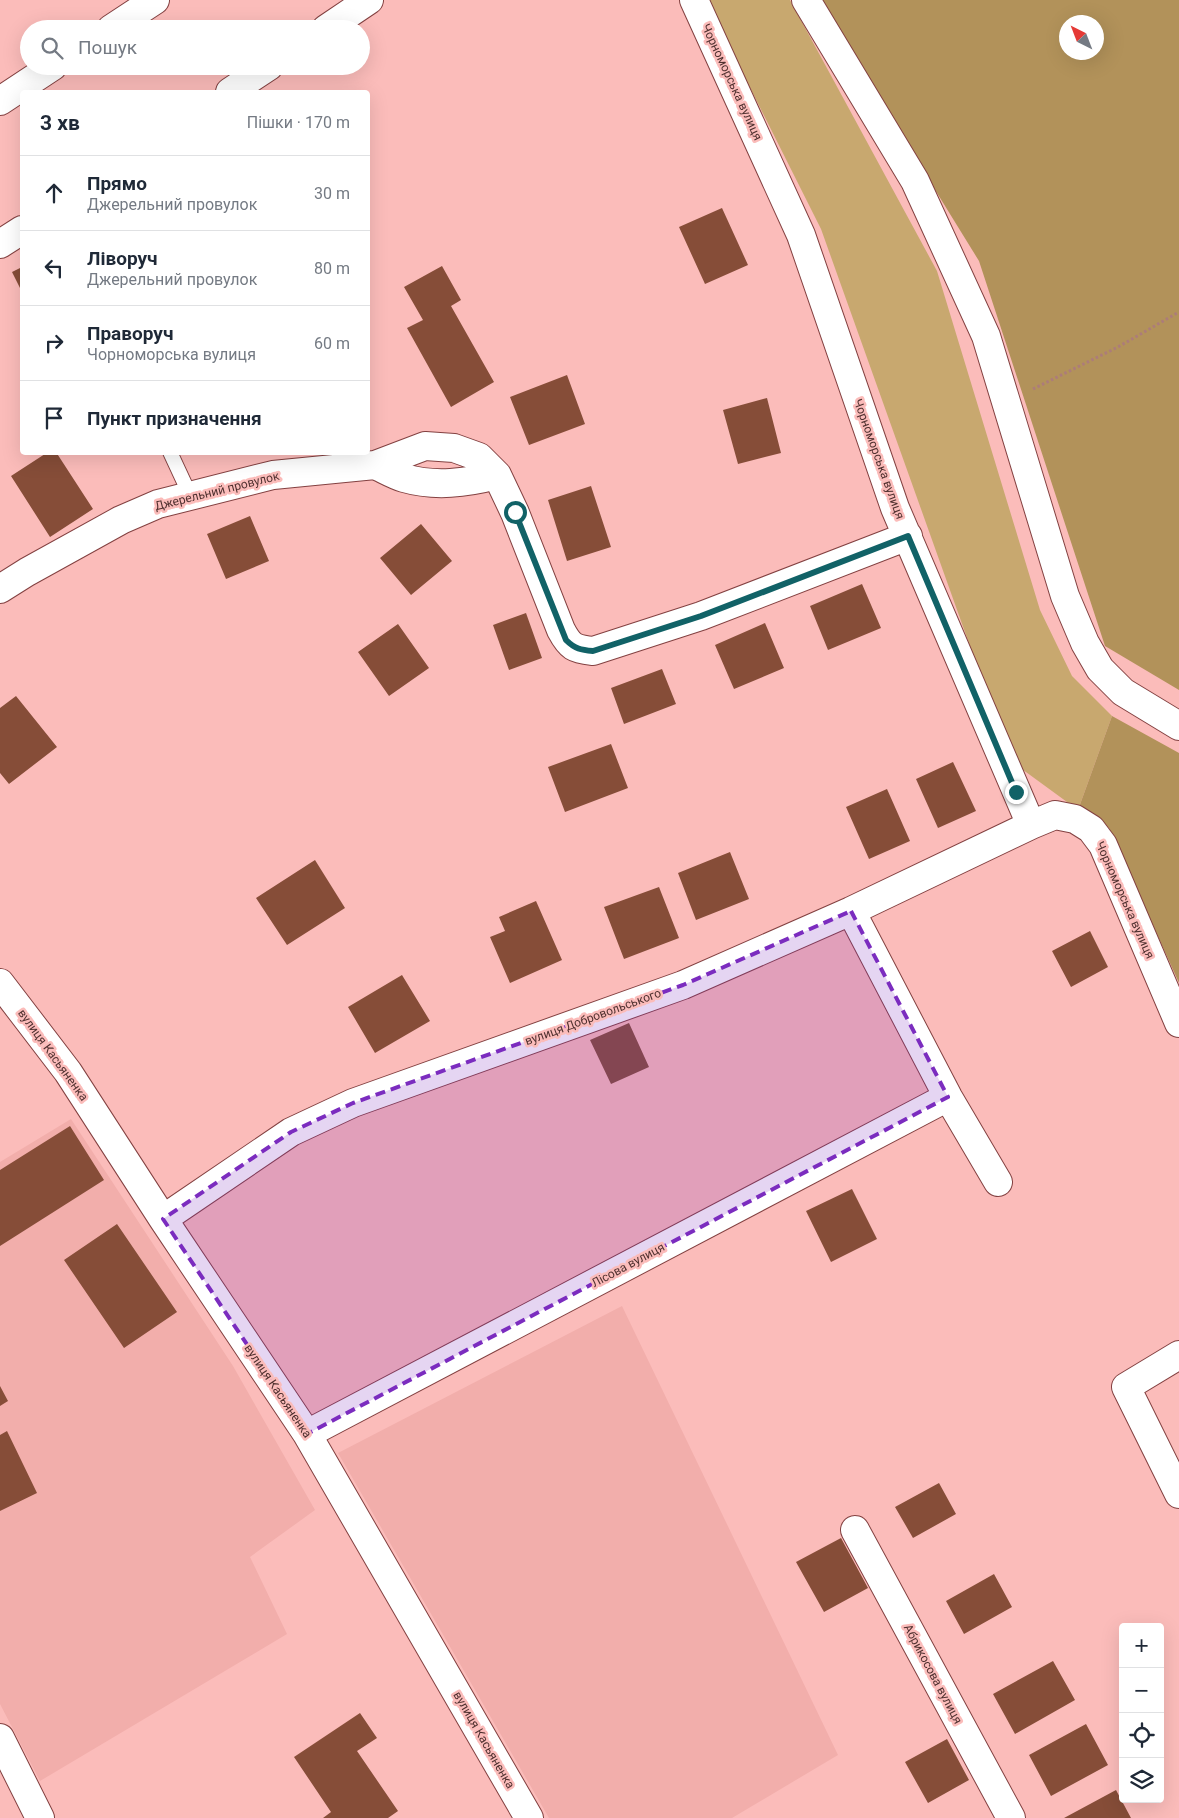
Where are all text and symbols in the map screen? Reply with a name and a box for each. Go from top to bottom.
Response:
north arrow [1059,15,1104,60]
search box [20,20,370,75]
street label: Чорноморська вулиця [699,22,765,142]
icon: search [38,34,66,62]
text: Пошук [78,36,137,59]
text: 3 хв [40,111,80,135]
text: Пішки · 170 m [247,113,350,132]
text: Прямо [87,172,147,195]
icon: ahead [40,179,68,207]
text: 30 m [314,184,350,203]
text: Джерельний провулок [87,195,257,214]
text: Ліворуч [87,247,158,270]
icon: left [40,254,68,282]
text: 80 m [314,259,350,278]
text: Джерельний провулок [87,270,257,289]
text: Праворуч [87,322,173,345]
icon: right [40,329,68,357]
text: 60 m [314,334,350,353]
text: Чорноморська вулиця [87,345,256,364]
street label: Чорноморська вулиця [851,397,907,521]
icon: arrive [40,404,68,432]
text: Пункт призначення [87,407,262,430]
street label: Джерельний провулок [153,469,281,513]
route start [504,501,527,524]
route end [1005,781,1028,804]
street label: Чорноморська вулиця [1093,839,1157,961]
street label: вулиця Добровольського [523,986,663,1048]
street label: вулиця Касьяненка [15,1007,91,1103]
street label: Лісова вулиця [589,1240,667,1290]
street label: вулиця Касьяненка [242,1342,314,1440]
street label: Абрикосова вулиця [901,1622,965,1726]
map controls [1119,1623,1164,1803]
button: + [1119,1623,1164,1668]
button: − [1119,1668,1164,1713]
street label: вулиця Касьяненка [451,1689,517,1791]
button: locate [1119,1713,1164,1758]
button: layers [1119,1758,1164,1803]

